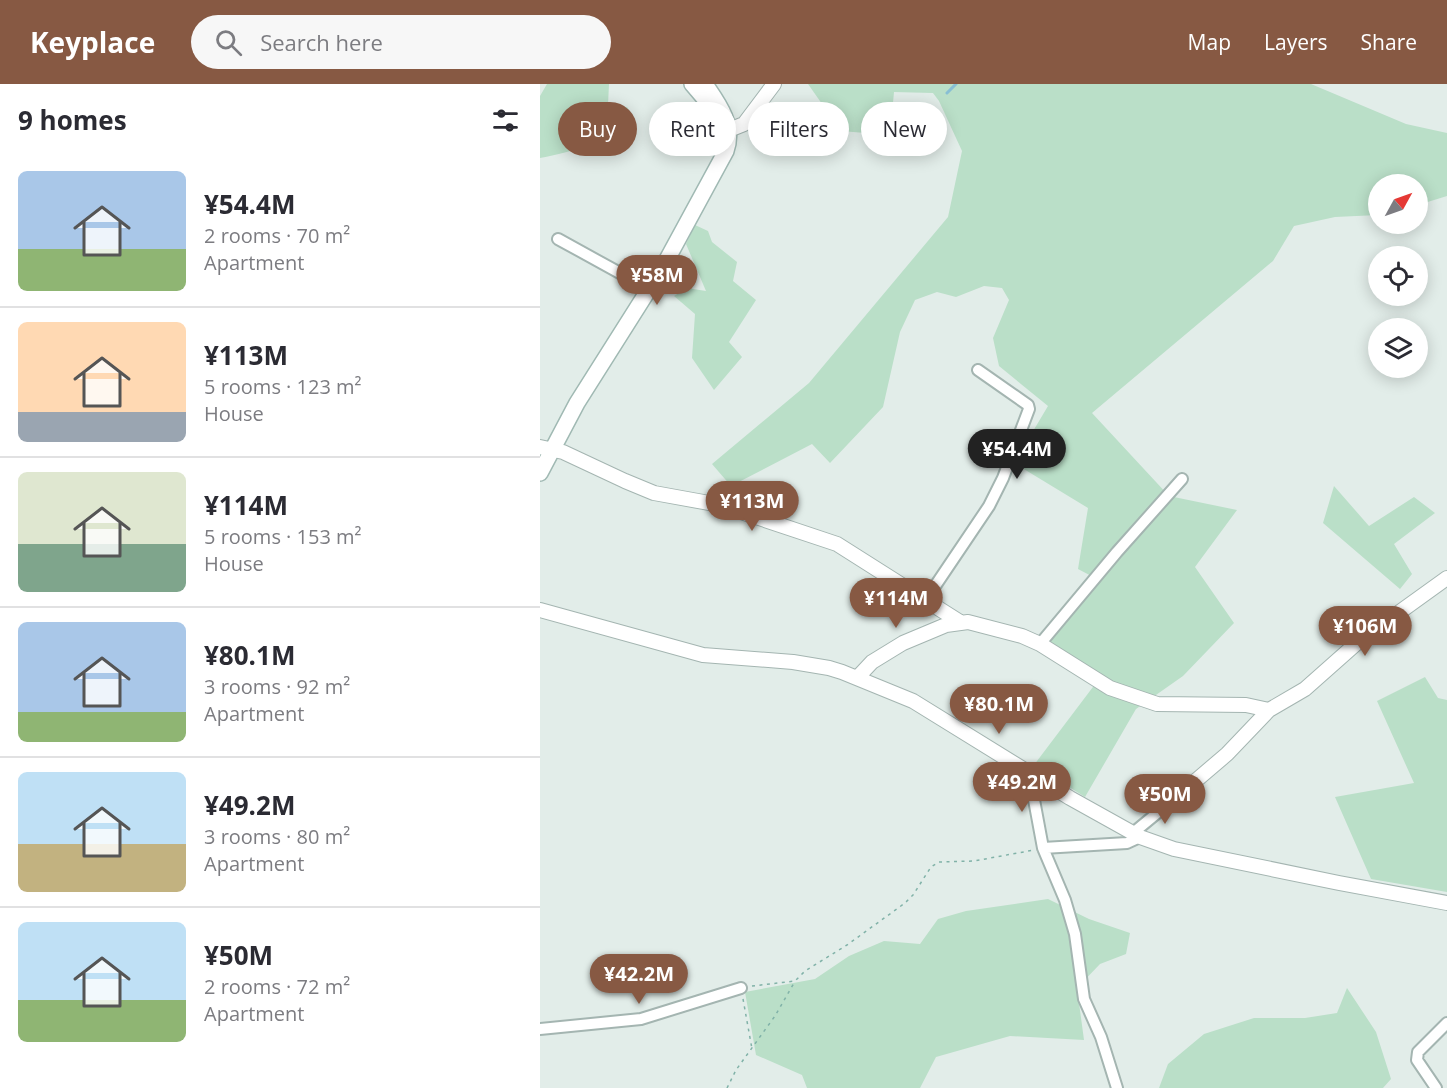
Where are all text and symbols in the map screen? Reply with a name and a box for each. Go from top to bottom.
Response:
search box [191,15,611,69]
text: Keyplace [30,23,155,61]
icon: search [212,26,245,59]
text: Search here [260,27,383,57]
text: Map [1188,28,1231,56]
text: Layers [1264,28,1328,56]
text: Share [1361,28,1417,56]
text: 9 homes [18,102,127,138]
chip: Buy [558,102,637,156]
chip: Rent [649,102,736,156]
chip: Filters [748,102,849,156]
chip: New [861,102,947,156]
icon: filters [489,104,522,137]
north arrow [1368,174,1428,234]
map controls [1368,174,1428,378]
text: ¥54.4M [204,186,295,222]
icon: home [66,195,138,267]
text: 2 rooms · 70 m² [204,222,350,249]
button: locate [1368,246,1428,306]
text: Apartment [204,249,304,276]
pin: ¥58M [621,255,693,306]
text: ¥58M [630,261,684,288]
button: layers [1368,318,1428,378]
text: ¥113M [204,337,288,373]
icon: home [66,346,138,418]
text: 5 rooms · 123 m² [204,373,362,400]
text: House [204,400,264,427]
pin: ¥54.4M [968,429,1066,480]
text: ¥54.4M [982,435,1052,462]
pin: ¥113M [710,481,794,532]
text: ¥114M [204,487,288,523]
text: ¥113M [720,487,784,514]
icon: home [66,496,138,568]
text: 5 rooms · 153 m² [204,523,362,550]
text: House [204,550,264,577]
pin: ¥114M [854,578,938,629]
text: ¥114M [864,584,928,611]
pin: ¥106M [1323,606,1407,657]
text: ¥106M [1333,612,1397,639]
text: ¥80.1M [204,637,295,673]
icon: home [66,646,138,718]
text: 3 rooms · 92 m² [204,673,350,700]
pin: ¥80.1M [950,684,1048,735]
text: ¥80.1M [964,690,1034,717]
text: Apartment [204,700,304,727]
pin: ¥49.2M [973,762,1071,813]
text: ¥49.2M [987,768,1057,795]
pin: ¥50M [1129,774,1201,825]
text: ¥50M [1138,780,1192,807]
text: ¥49.2M [204,787,295,823]
icon: home [66,796,138,868]
text: 3 rooms · 80 m² [204,823,350,850]
text: Apartment [204,850,304,877]
text: ¥50M [204,937,273,973]
icon: home [66,946,138,1018]
pin: ¥42.2M [590,954,688,1005]
text: ¥42.2M [604,960,674,987]
text: 2 rooms · 72 m² [204,973,350,1000]
text: Apartment [204,1000,304,1027]

